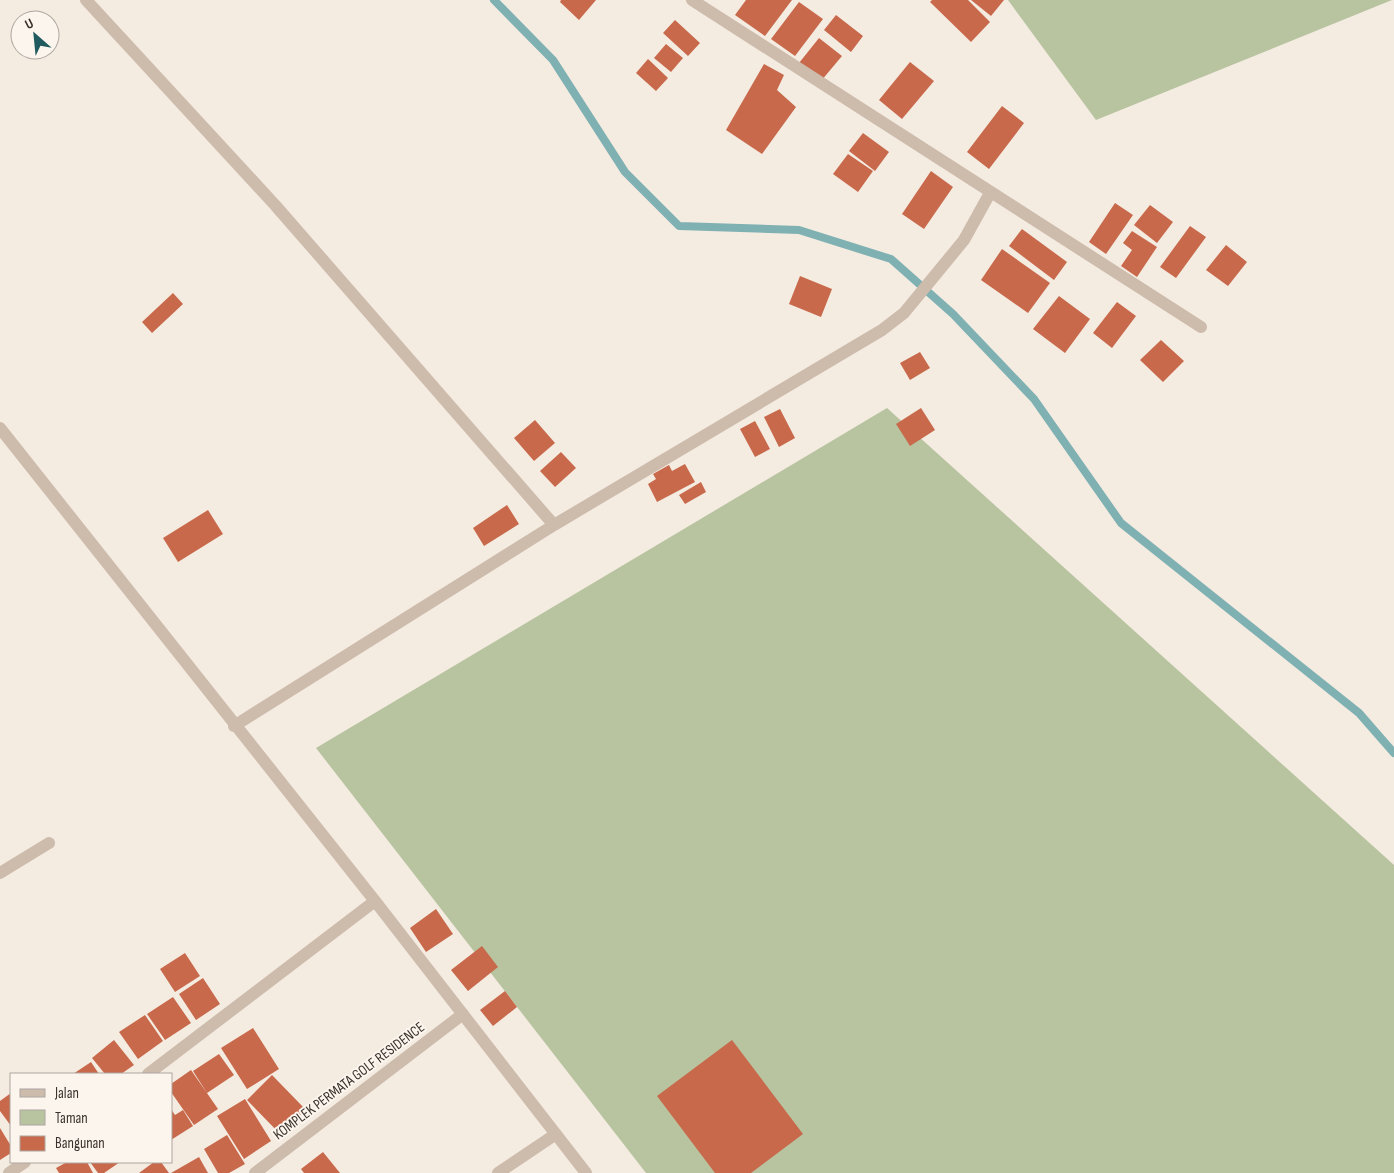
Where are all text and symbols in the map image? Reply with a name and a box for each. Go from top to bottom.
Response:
north arrow [10,10,60,60]
text: U [22,15,36,33]
street label: KOMPLEK PERMATA GOLF RESIDENCE [270,1018,428,1144]
legend [10,1073,172,1163]
text: Jalan [54,1084,79,1103]
text: Taman [55,1109,88,1128]
text: Bangunan [55,1134,105,1153]

